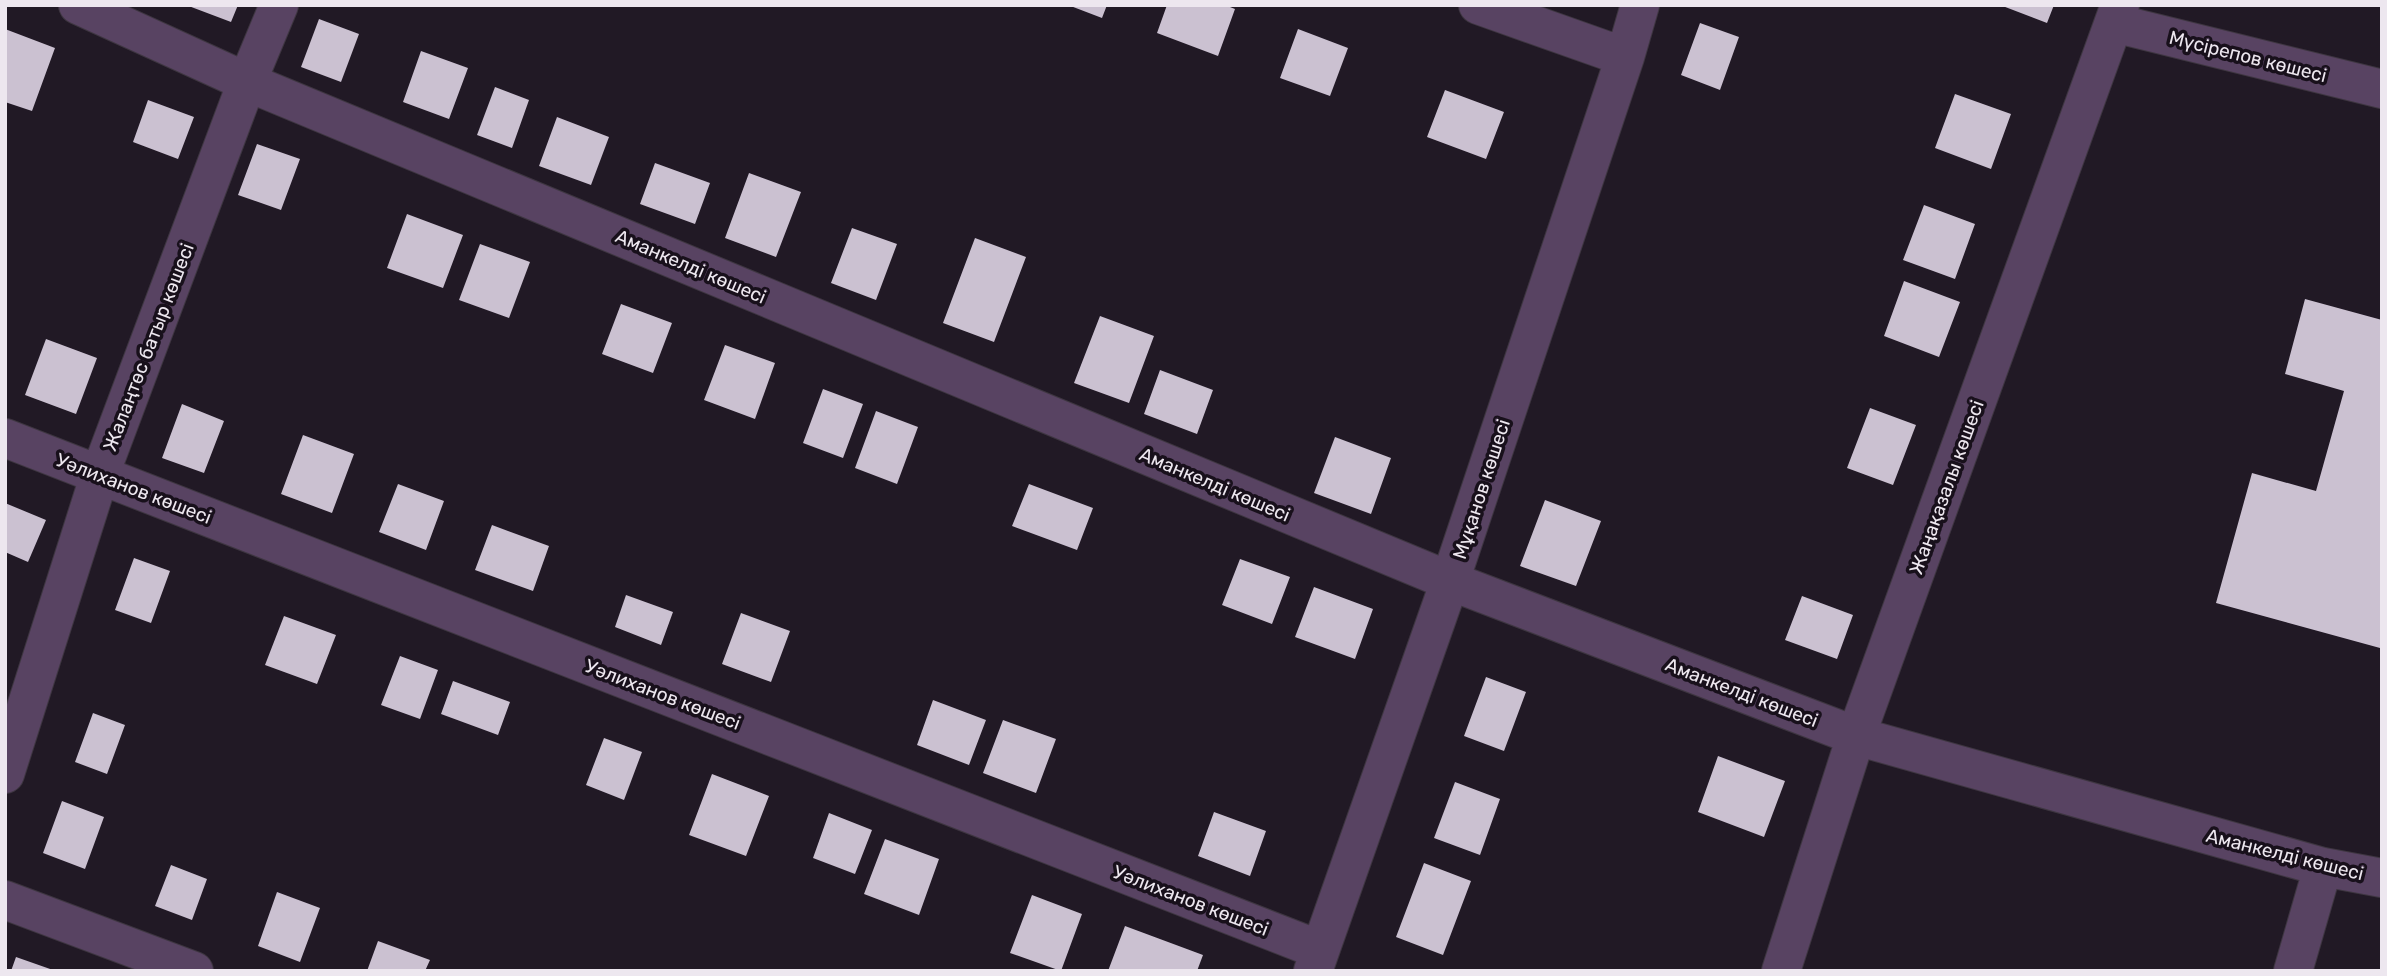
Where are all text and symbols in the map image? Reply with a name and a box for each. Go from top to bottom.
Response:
street label: Мүсірепов көшесі [2167,26,2329,87]
street label: Аманкелді көшесі [612,224,770,309]
street label: Жалаңтөс батыр көшесі [98,240,199,454]
street label: Жаңақазалы көшесі [1904,397,1989,577]
street label: Мұқанов көшесі [1448,416,1515,562]
street label: Аманкелді көшесі [1136,442,1294,527]
street label: Уәлиханов көшесі [53,448,215,529]
street label: Аманкелді көшесі [1662,653,1821,732]
street label: Уәлиханов көшесі [582,654,744,735]
street label: Аманкелді көшесі [2204,824,2366,885]
street label: Уәлиханов көшесі [1110,860,1272,941]

